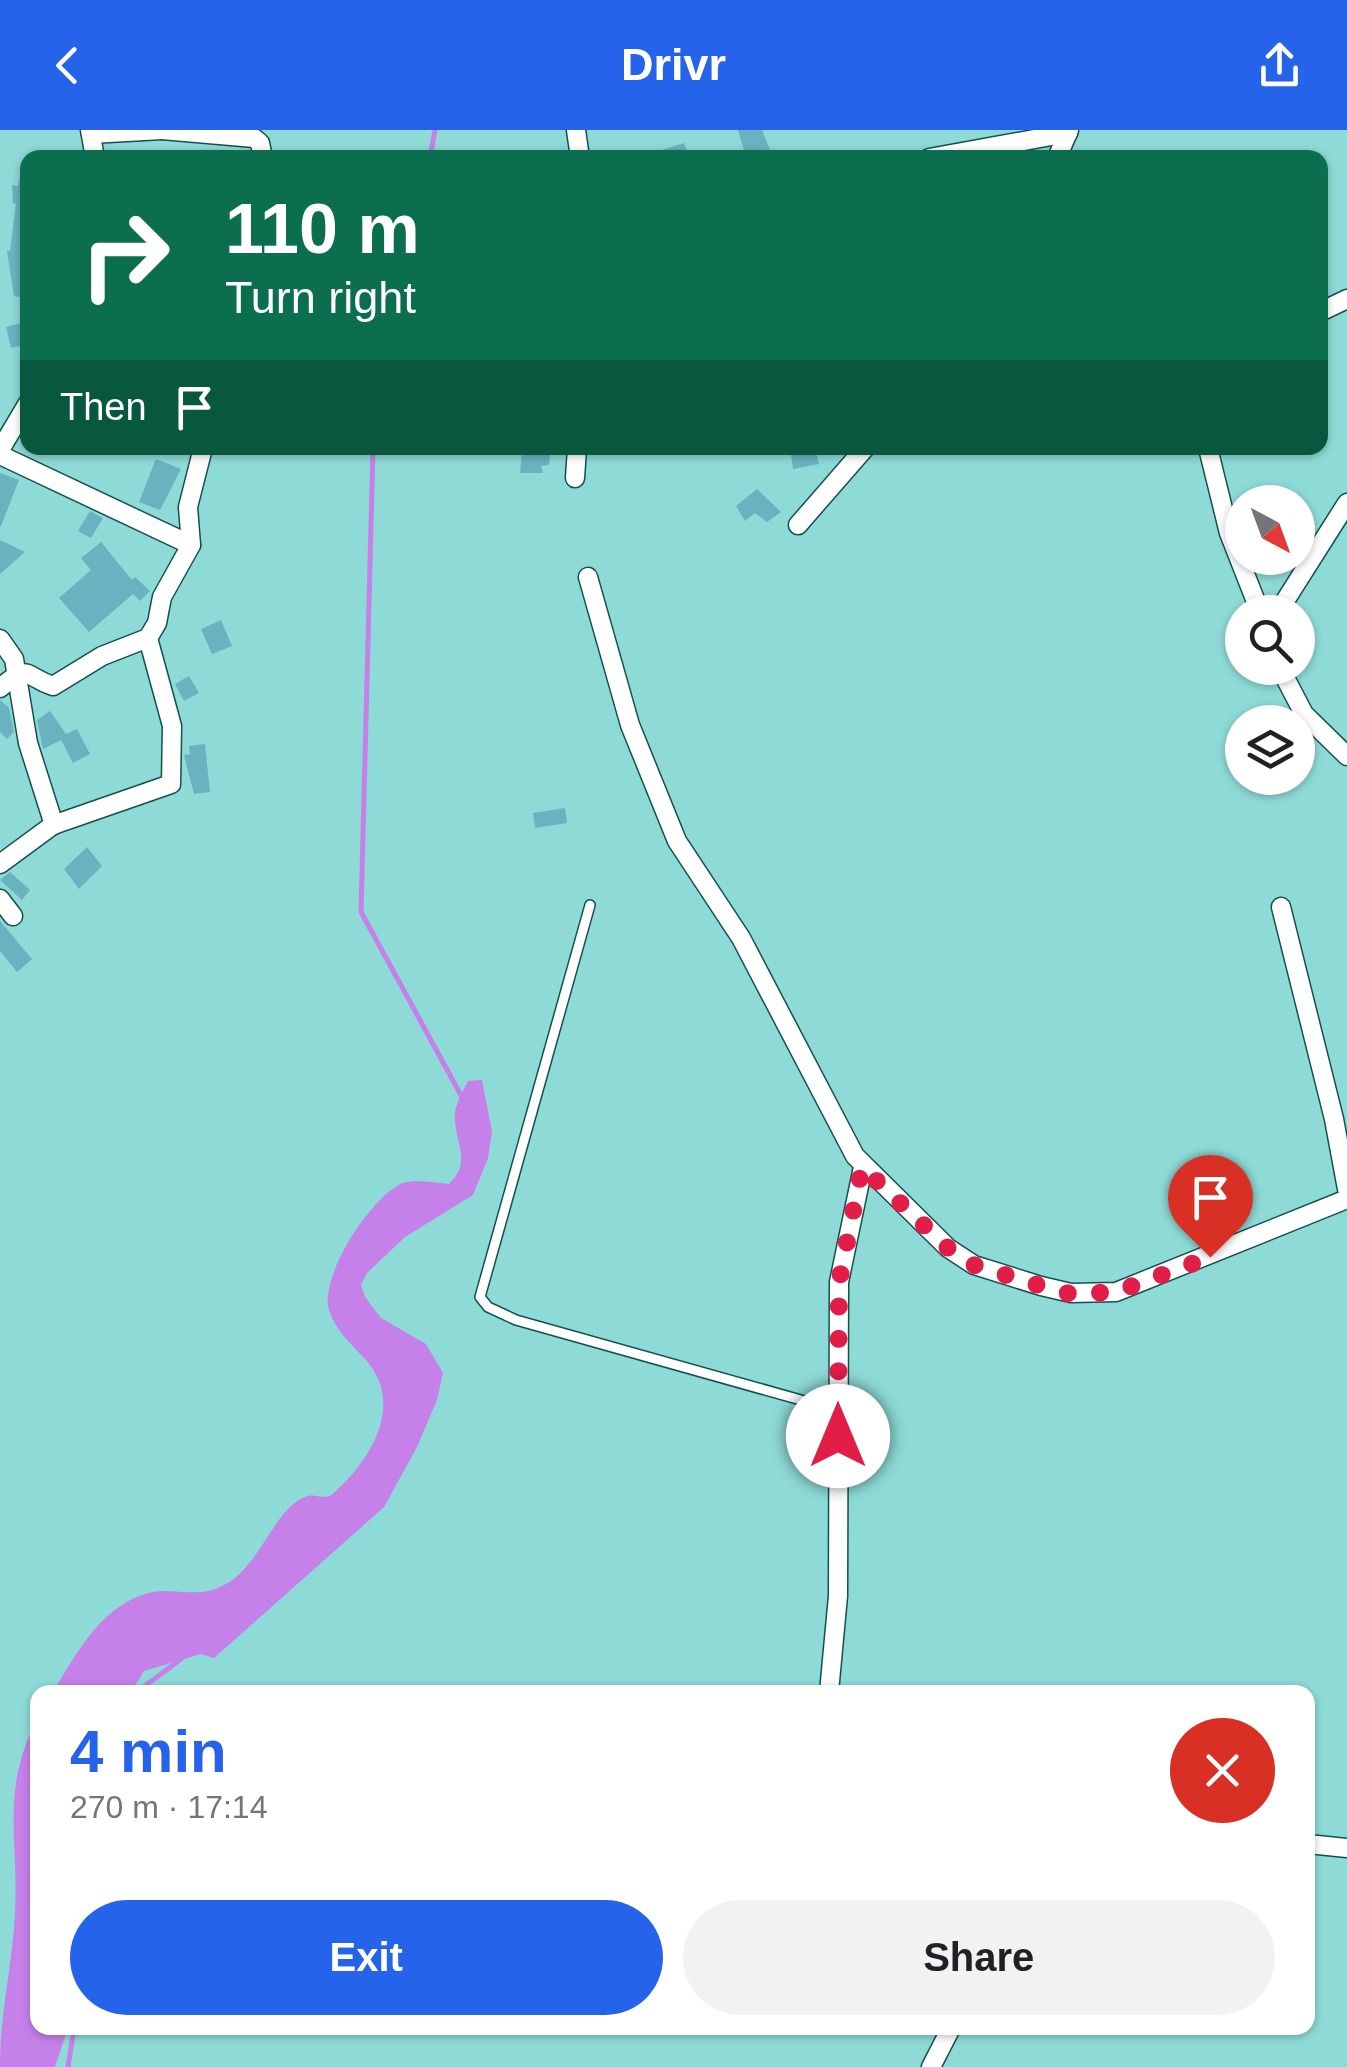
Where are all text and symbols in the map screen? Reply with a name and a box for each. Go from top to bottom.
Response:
icon: back [40,38,95,93]
icon: share [1252,38,1307,93]
text: Drivr [621,39,726,90]
icon: right [60,190,190,320]
text: 110 m [225,190,420,268]
text: Turn right [225,272,416,323]
icon: arrive [167,380,222,435]
text: Then [60,386,147,428]
north arrow [1225,485,1315,575]
map controls [1225,485,1315,795]
button: search [1225,595,1315,685]
button: layers [1225,705,1315,795]
pin [1168,1155,1253,1258]
icon: arrive [1183,1170,1238,1225]
position arrow [786,1384,890,1488]
text: 4 min [70,1718,227,1785]
button: close [1170,1718,1275,1823]
text: 270 m · 17:14 [70,1789,267,1825]
button: Exit [70,1900,663,2015]
button: Share [683,1900,1275,2015]

